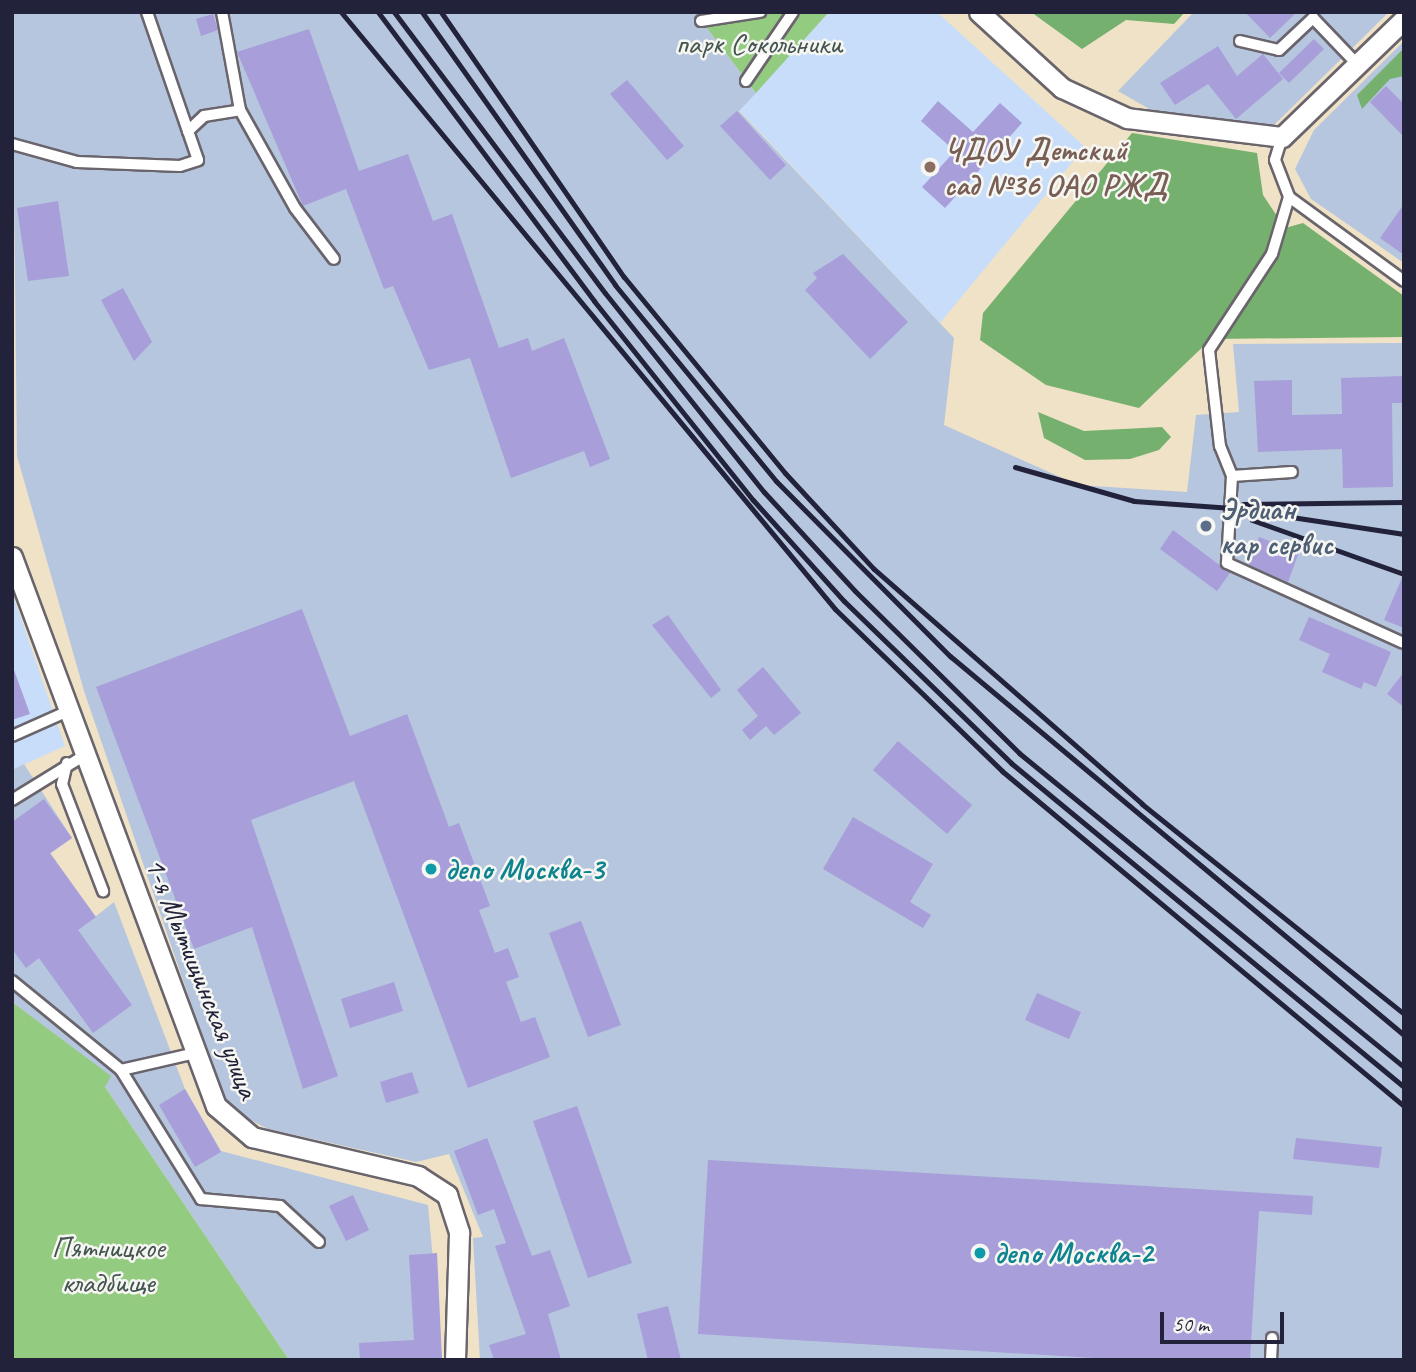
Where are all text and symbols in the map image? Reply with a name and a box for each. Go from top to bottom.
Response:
park label: парк Сокольники [678,25,840,61]
place label: ЧДОУ Детский сад №36 ОАО РЖД [944,132,1167,202]
marker: ЧДОУ Детский сад №36 ОАО РЖД [922,159,938,175]
place label: Эрдиан кар сервис [1220,491,1335,562]
marker: Эрдиан кар сервис [1198,518,1214,534]
street label: 1-я Мытищинская улица [137,851,267,1105]
place label: депо Москва-3 [445,851,602,887]
marker: депо Москва-3 [423,861,439,877]
park label: Пятницкое кладбище [51,1229,165,1300]
place label: депо Москва-2 [994,1235,1151,1271]
marker: депо Москва-2 [972,1245,988,1261]
scale bar [1164,1298,1288,1342]
text: 50 m [1173,1311,1209,1337]

